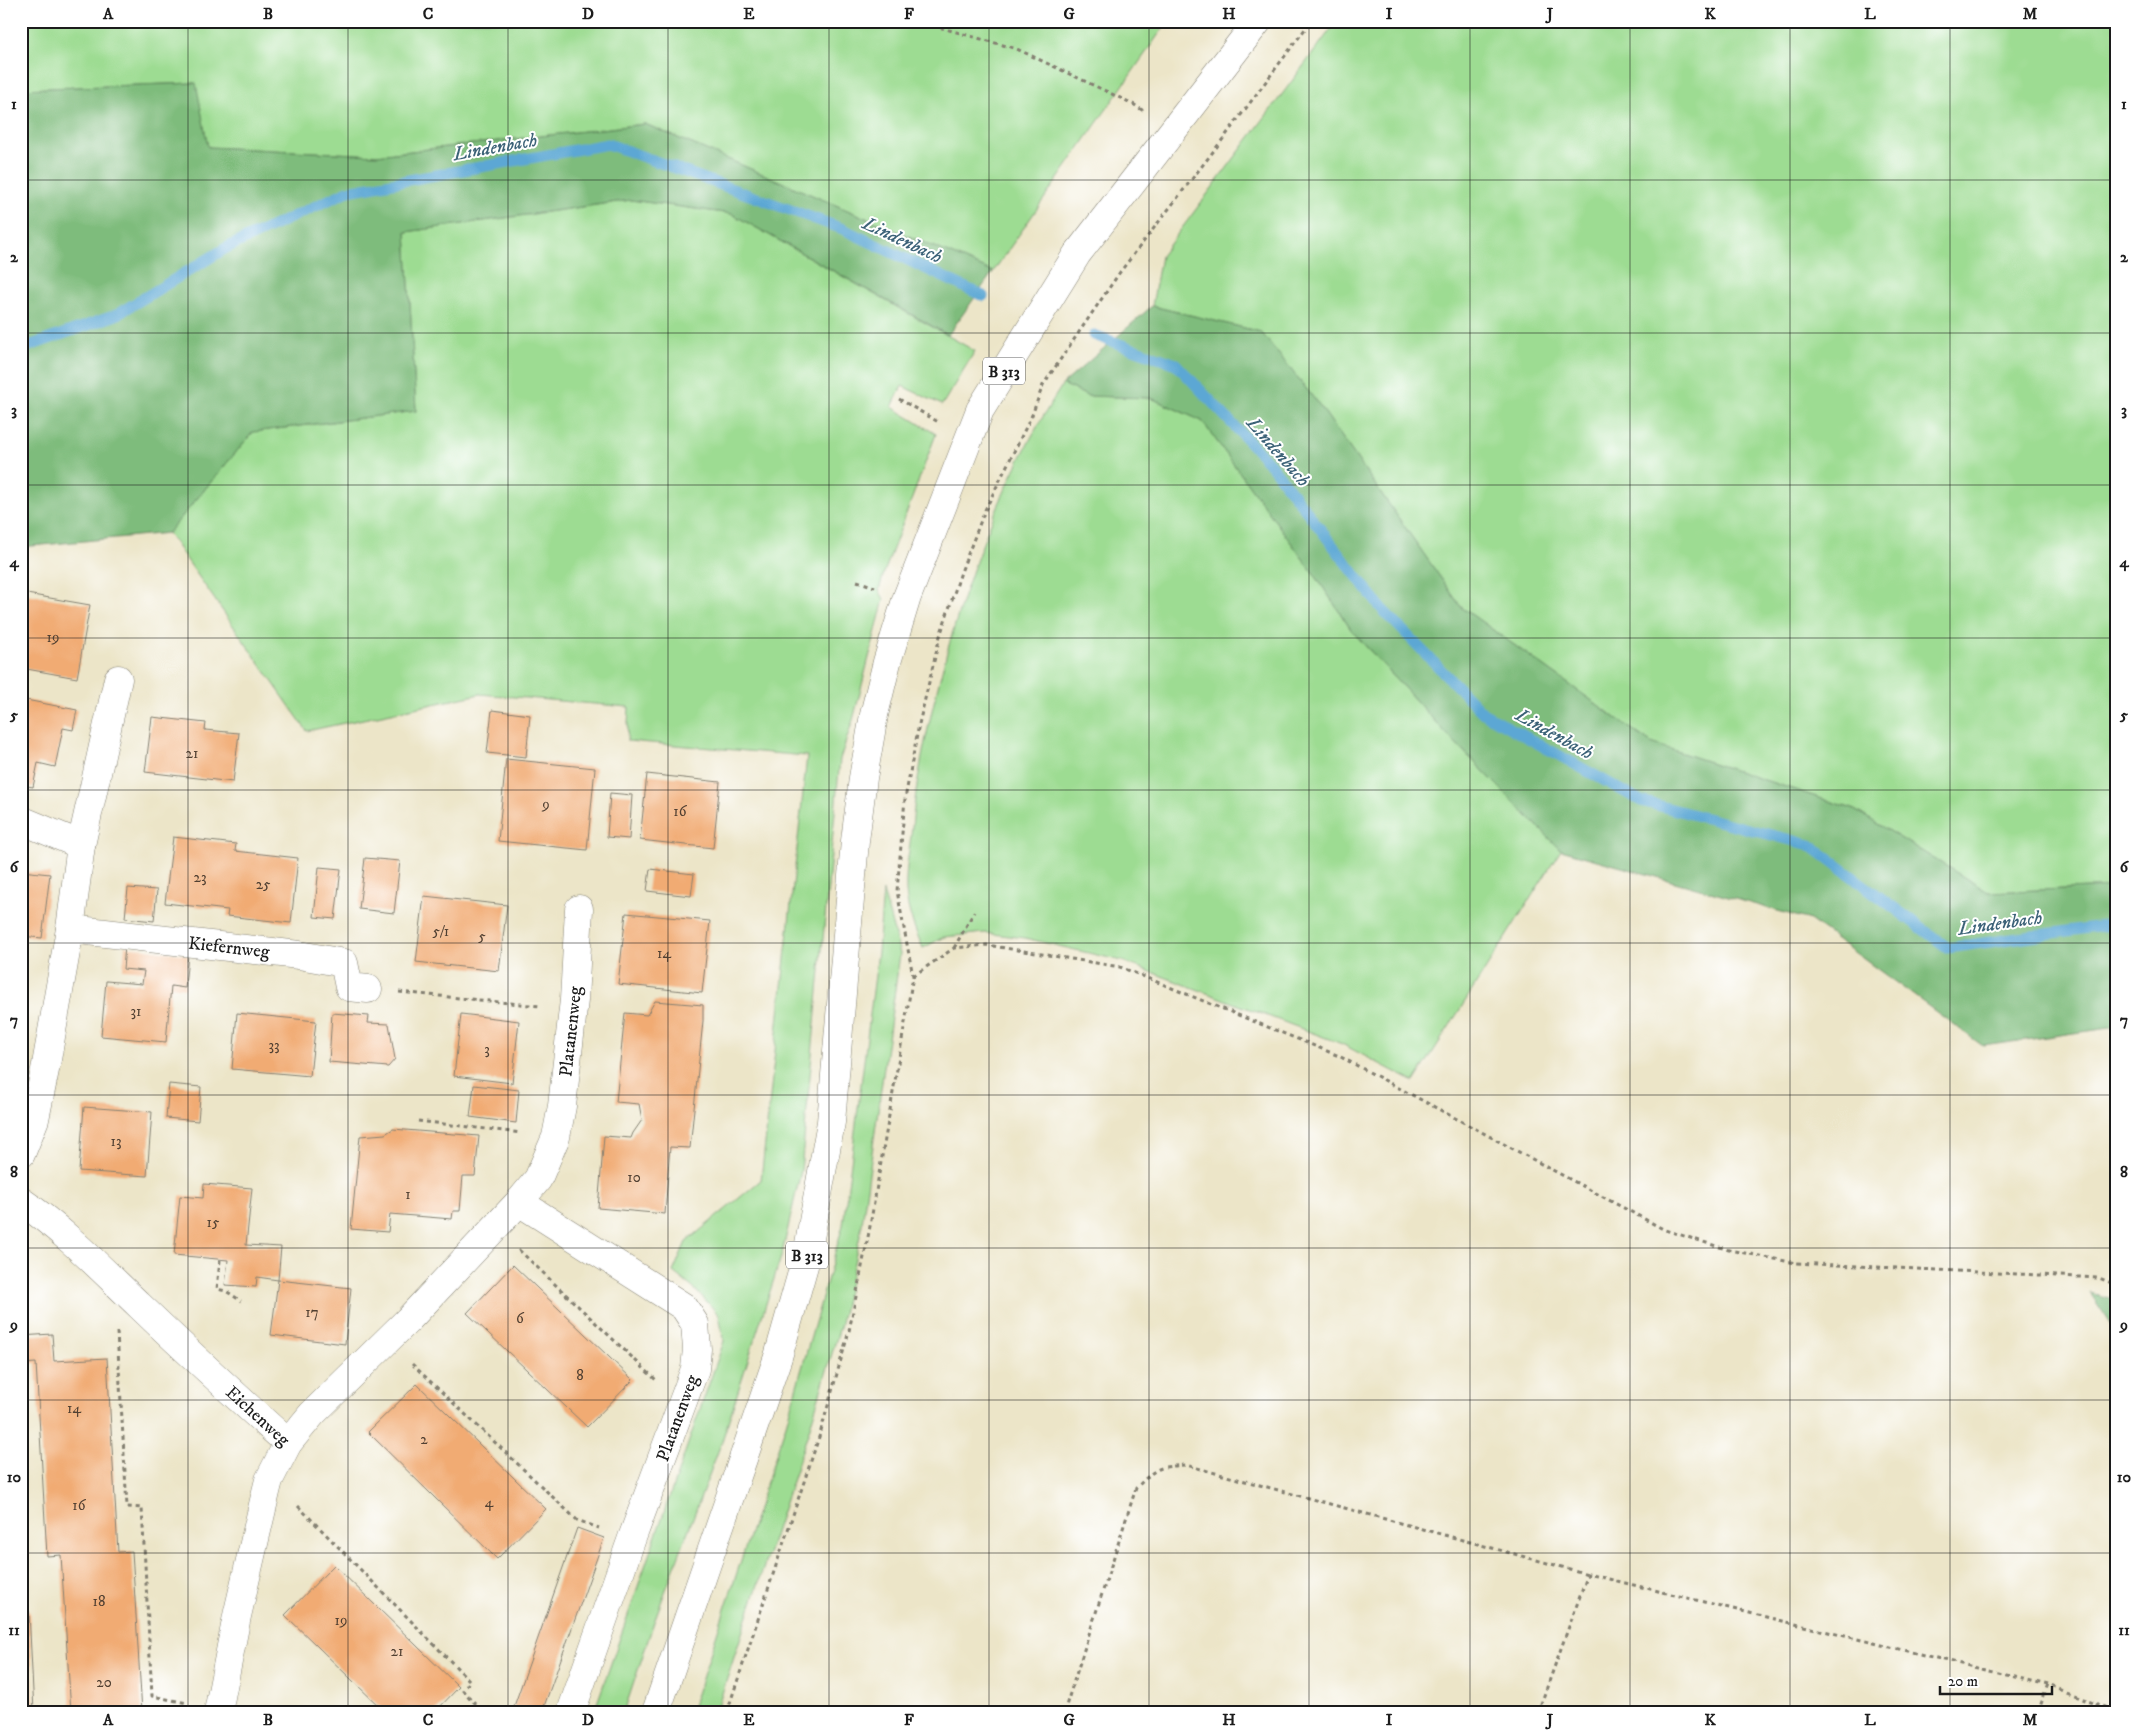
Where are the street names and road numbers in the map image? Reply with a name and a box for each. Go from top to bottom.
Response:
road number: B 313 [983,358,1025,384]
street label: Kiefernweg [187,933,271,964]
street label: Platanenweg [555,986,587,1078]
road number: B 313 [786,1242,828,1268]
street label: Platanenweg [652,1372,704,1465]
street label: Eichenweg [221,1382,294,1451]

